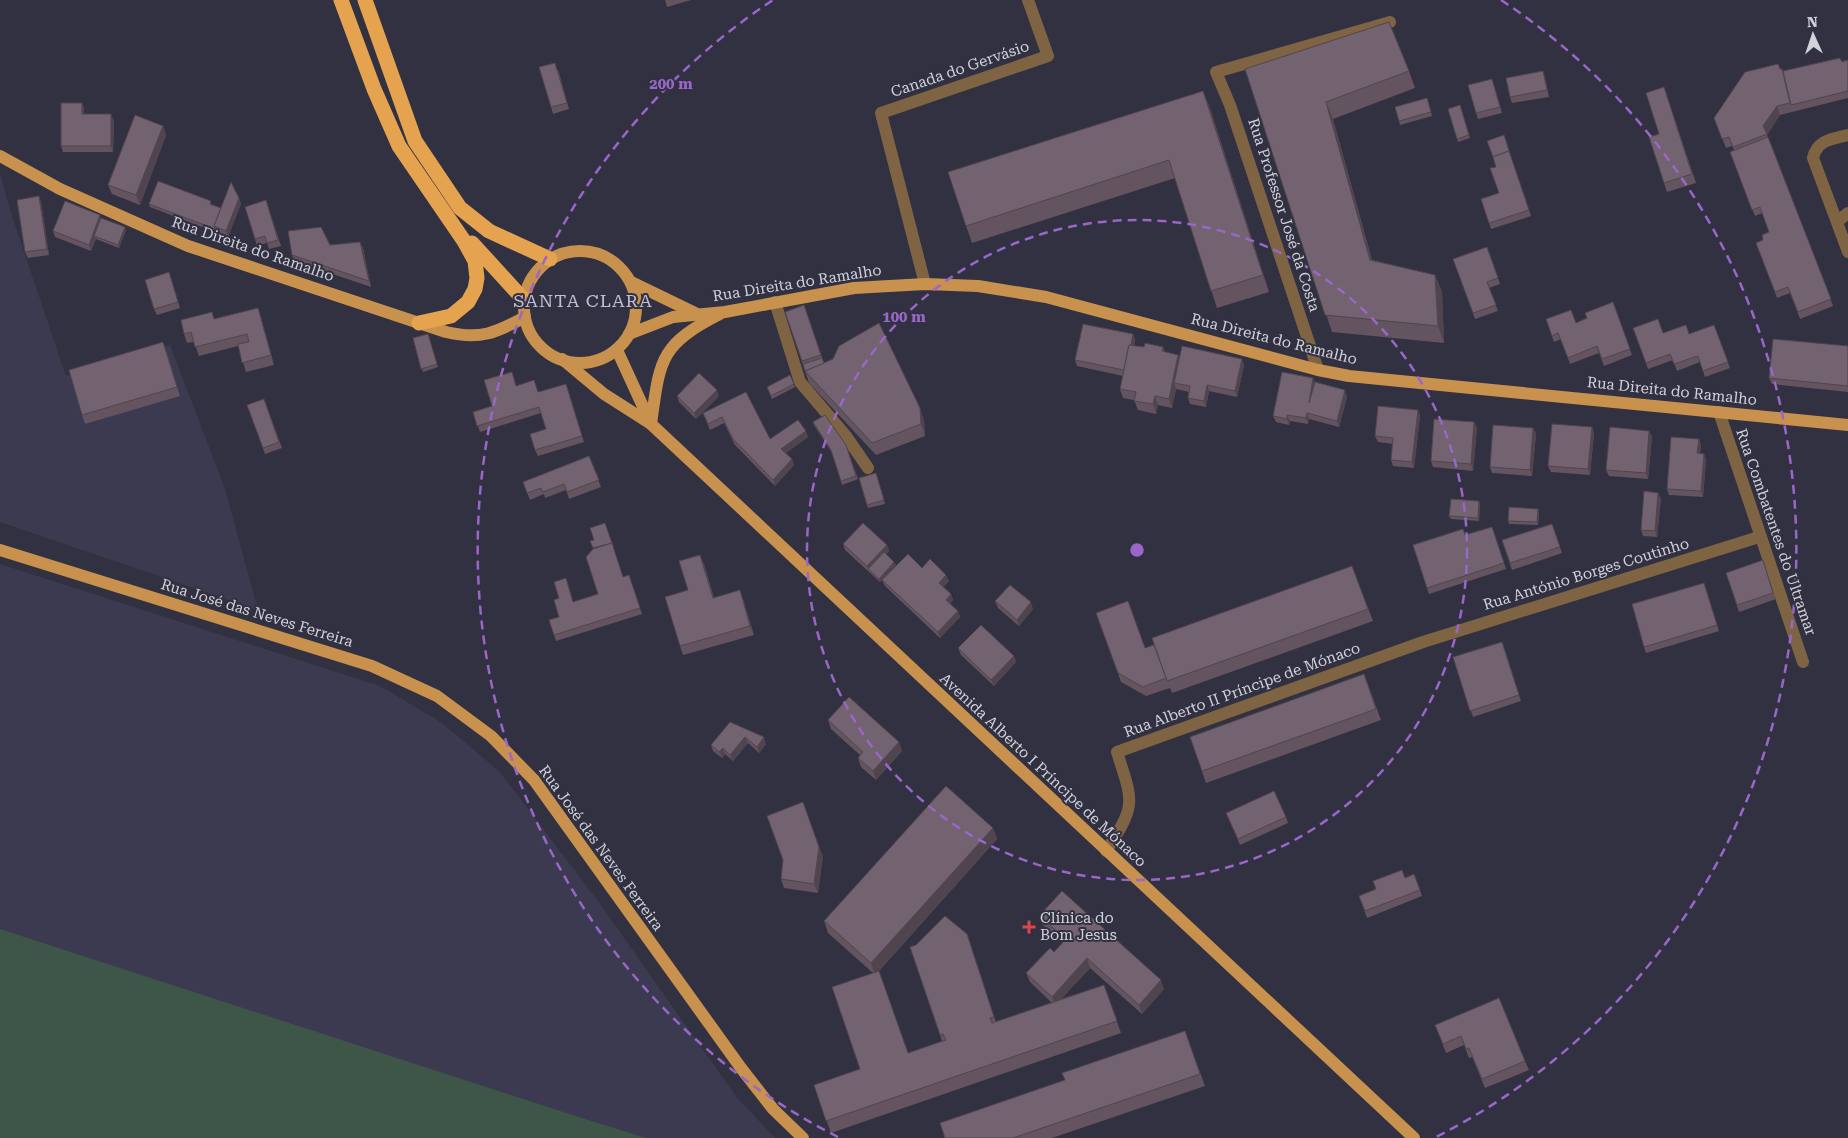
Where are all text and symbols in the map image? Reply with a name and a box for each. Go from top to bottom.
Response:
north arrow [1788,10,1838,60]
text: N [1807,14,1818,30]
street label: Canada do Gervásio [889,37,1031,101]
text: 200 m [649,75,693,93]
street label: Rua Professor José da Costa [1244,116,1324,314]
street label: Rua Direita do Ramalho [169,213,337,285]
street label: Rua Direita do Ramalho [711,261,883,305]
district label: SANTA CLARA [513,290,653,311]
text: 100 m [882,308,926,326]
street label: Rua Direita do Ramalho [1189,310,1359,368]
street label: Rua Direita do Ramalho [1586,373,1758,409]
street label: Rua Combatentes do Ultramar [1732,426,1820,638]
street label: Rua António Borges Coutinho [1481,534,1691,614]
centre of rings [1128,541,1146,559]
street label: Rua José das Neves Ferreira [159,575,355,651]
street label: Rua Alberto II Príncipe de Mónaco [1121,639,1363,741]
street label: Avenida Alberto I Príncipe de Mónaco [936,669,1150,871]
street label: Rua José das Neves Ferreira [535,762,667,934]
place label: Clínica do Bom Jesus [1040,909,1117,944]
marker: Clínica do Bom Jesus [1022,920,1036,934]

